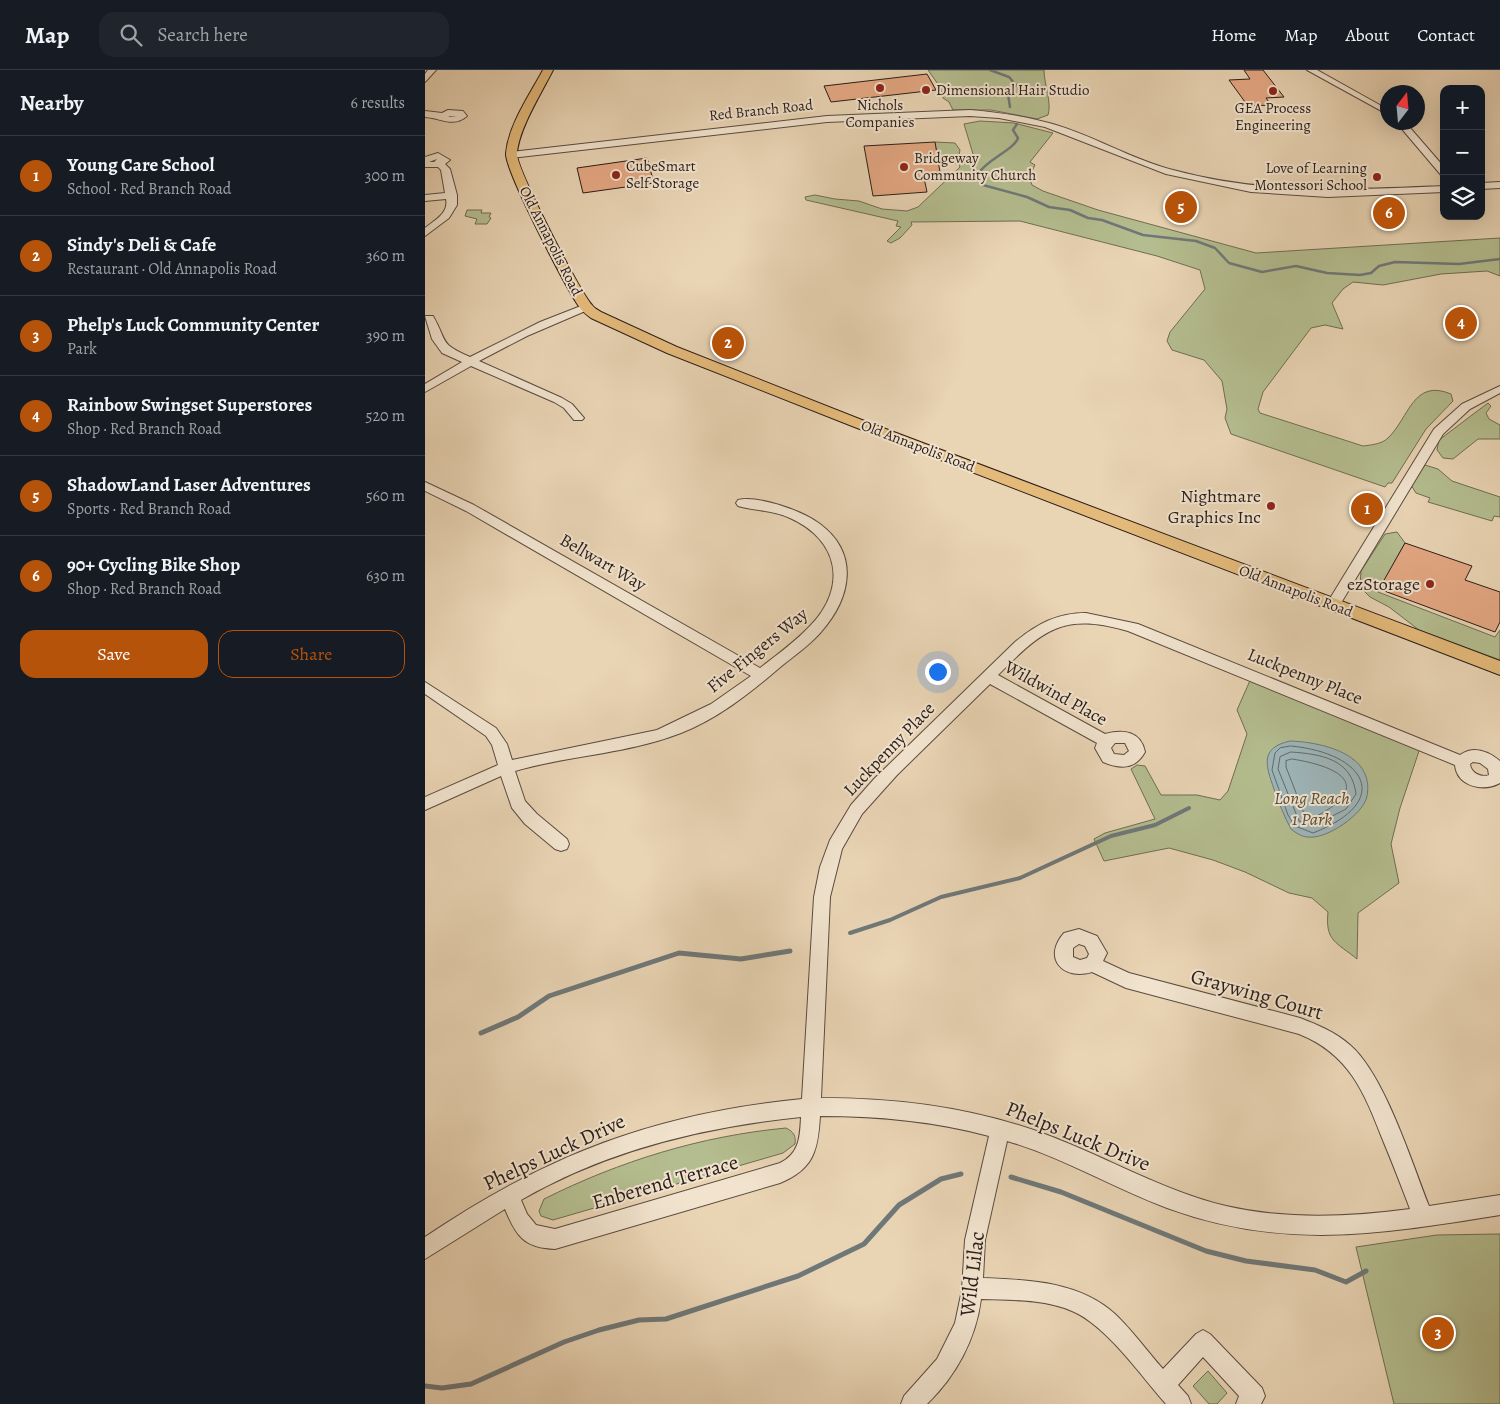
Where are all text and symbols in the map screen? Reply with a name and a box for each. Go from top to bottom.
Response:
search box [99,12,449,57]
text: Map [25,19,69,51]
icon: search [117,21,145,49]
text: Search here [157,22,248,48]
text: Home [1211,23,1256,47]
text: Map [1284,23,1317,47]
text: About [1345,23,1389,47]
text: Contact [1417,23,1475,47]
place label: Dimensional Hair Studio [936,80,1089,100]
marker: Nichols Companies [874,82,886,94]
marker: Dimensional Hair Studio [920,84,932,96]
marker: GEA Process Engineering [1267,85,1279,97]
north arrow [1380,85,1425,130]
map controls [1440,85,1485,220]
button: + [1440,85,1485,130]
text: Nearby [20,89,83,117]
text: 6 results [351,92,405,114]
street label: Red Branch Road [708,94,815,125]
place label: Nichols Companies [845,95,915,132]
place label: GEA Process Engineering [1235,98,1311,135]
button: − [1440,130,1485,175]
place label: Bridgeway Community Church [914,148,1036,185]
text: Young Care School [67,152,215,178]
place label: CubeSmart Self Storage [626,156,699,193]
place label: Love of Learning Montessori School [1254,158,1367,195]
marker: Bridgeway Community Church [898,161,910,173]
text: 1 [33,165,39,187]
text: 300 m [365,165,405,187]
marker: CubeSmart Self Storage [610,169,622,181]
marker: Love of Learning Montessori School [1371,171,1383,183]
button: layers [1440,175,1485,220]
text: School · Red Branch Road [67,178,231,200]
street label: Old Annapolis Road [515,183,588,300]
pin: 5 [1165,188,1197,226]
pin: 6 [1373,194,1405,232]
text: Sindy's Deli & Cafe [67,232,216,258]
text: 2 [32,245,40,267]
text: 360 m [366,245,405,267]
text: Restaurant · Old Annapolis Road [67,258,277,280]
pin: 4 [1445,304,1477,342]
text: Phelp's Luck Community Center [67,312,319,338]
pin: 2 [712,324,744,362]
text: 3 [33,325,39,347]
text: 390 m [366,325,405,347]
text: Park [67,338,97,360]
text: Rainbow Swingset Superstores [67,392,312,418]
text: 4 [32,405,40,427]
text: 520 m [366,405,405,427]
street label: Old Annapolis Road [858,415,979,477]
text: Shop · Red Branch Road [67,418,221,440]
text: ShadowLand Laser Adventures [67,472,311,498]
place label: Nightmare Graphics Inc [1168,484,1261,529]
text: 5 [33,485,39,507]
text: 560 m [366,485,405,507]
pin: 1 [1351,490,1383,528]
text: Sports · Red Branch Road [67,498,231,520]
marker: Nightmare Graphics Inc [1265,500,1277,512]
street label: Bellwart Way [555,528,651,597]
text: 90+ Cycling Bike Shop [67,552,240,578]
street label: Old Annapolis Road [1236,560,1357,622]
text: 6 [32,565,40,587]
text: 630 m [366,565,405,587]
place label: ezStorage [1347,572,1420,596]
text: Shop · Red Branch Road [67,578,221,600]
marker: ezStorage [1424,578,1436,590]
street label: Five Fingers Way [702,601,813,698]
button: Save [20,630,208,678]
button: Share [218,630,405,678]
street label: Luckpenny Place [1244,642,1366,710]
street label: Wildwind Place [999,654,1112,731]
your location [925,659,951,685]
street label: Luckpenny Place [838,697,940,801]
park label: Long Reach 1 Park [1274,786,1350,831]
street label: Graywing Court [1187,962,1327,1026]
street label: Phelps Luck Drive [1002,1094,1154,1178]
street label: Phelps Luck Drive [478,1107,630,1197]
street label: Enberend Terrace [589,1148,741,1216]
street label: Wild Lilac [953,1230,991,1319]
pin: 3 [1422,1314,1454,1352]

